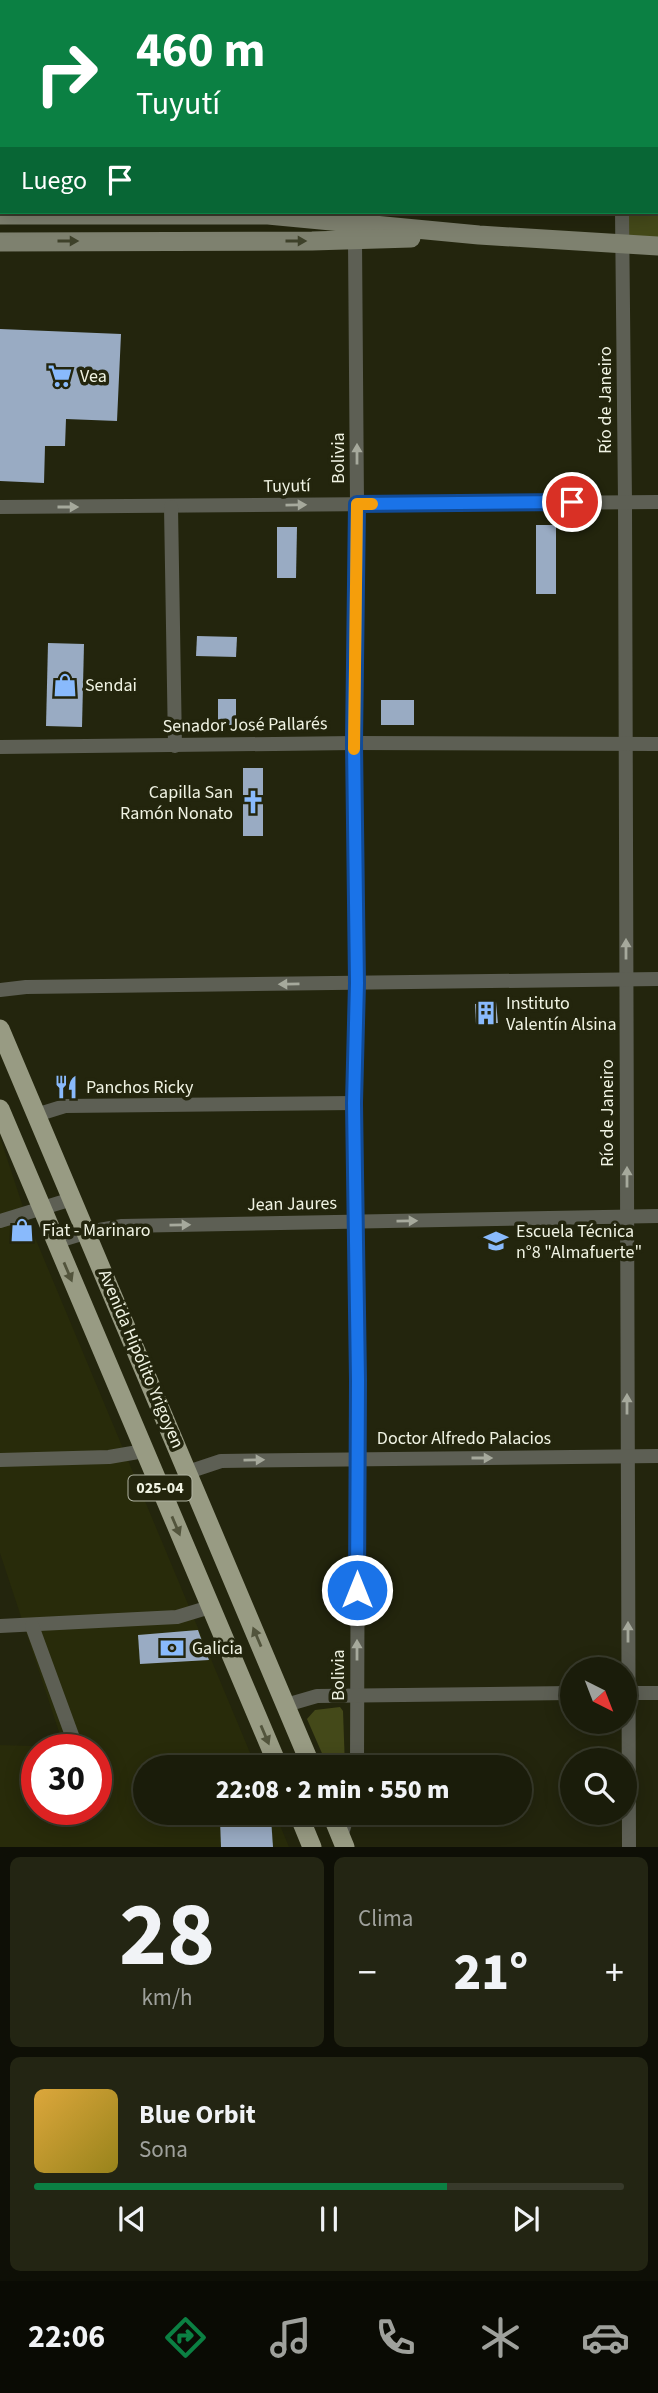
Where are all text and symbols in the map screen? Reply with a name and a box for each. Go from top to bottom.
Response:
text: 460 m [136,16,265,86]
icon: right [21,28,112,119]
text: Tuyutí [136,81,220,127]
icon: arrive [101,161,139,199]
text: Luego [21,162,87,199]
one-way arrow [57,235,79,247]
one-way arrow [285,235,307,247]
street label: Río de Janeiro [593,346,618,454]
supermarket icon: Vea [46,362,74,390]
place label: Vea [80,364,107,389]
street label: Bolivia [326,432,351,484]
one-way arrow [351,443,363,465]
pin [542,472,602,532]
street label: Tuyutí [263,473,311,499]
icon: arrive [553,483,591,521]
one-way arrow [285,499,307,511]
one-way arrow [57,501,79,513]
shop icon: Sendai [51,671,79,699]
place label: Sendai [85,673,137,698]
street label: Senador José Pallarés [162,711,328,739]
place label: Capilla San Ramón Nonato [120,780,233,826]
church icon: Capilla San Ramón Nonato [239,788,267,816]
one-way arrow [620,938,632,960]
one-way arrow [278,978,300,989]
place label: Instituto Valentín Alsina [506,991,617,1037]
building icon: Instituto Valentín Alsina [472,999,500,1027]
street label: Río de Janeiro [595,1059,620,1167]
restaurant icon: Panchos Ricky [52,1073,80,1101]
place label: Panchos Ricky [86,1075,194,1100]
one-way arrow [621,1166,633,1188]
street label: Jean Jaures [247,1191,337,1217]
one-way arrow [396,1215,418,1226]
shop icon: Fiat - Marinaro [8,1216,36,1244]
place label: Fiat - Marinaro [42,1218,151,1243]
one-way arrow [169,1219,191,1231]
place label: Escuela Técnica n°8 "Almafuerte" [516,1219,642,1265]
school or university icon: Escuela Técnica n°8 "Almafuerte" [482,1227,510,1255]
one-way arrow [62,1261,73,1282]
street label: Avenida Hipólito Yrigoyen [92,1266,190,1452]
one-way arrow [621,1393,633,1415]
street label: Doctor Alfredo Palacios [377,1426,551,1451]
one-way arrow [471,1452,493,1464]
one-way arrow [244,1455,266,1466]
road number: 025-04 [128,1476,192,1500]
one-way arrow [170,1516,182,1536]
position arrow [320,1553,394,1627]
one-way arrow [622,1621,634,1643]
one-way arrow [251,1626,262,1647]
bank icon: Galicia [158,1634,186,1662]
place label: Galicia [192,1636,243,1661]
one-way arrow [351,1639,363,1661]
street label: Bolivia [326,1649,351,1701]
north arrow [560,1657,637,1734]
map controls [560,1657,637,1825]
one-way arrow [260,1725,271,1746]
speed limit sign: 30 [21,1734,112,1825]
button: search [560,1748,637,1825]
text: 22:08 · 2 min · 550 m [216,1771,449,1808]
text: 28 [119,1871,215,2000]
text: Clima [358,1902,413,1935]
text: 21° [454,1936,528,2010]
text: − [358,1946,377,2000]
text: + [605,1946,624,2000]
text: km/h [141,1981,193,2014]
text: Blue Orbit [139,2096,256,2133]
text: Sona [139,2133,188,2166]
icon: previous [113,2200,151,2238]
icon: pause [310,2200,348,2238]
icon: next [507,2200,545,2238]
icon: directions [161,2313,210,2362]
icon: music [266,2313,315,2362]
icon: phone [371,2313,420,2362]
icon: climate [476,2313,525,2362]
icon: car [581,2313,630,2362]
text: 22:06 [28,2314,105,2360]

